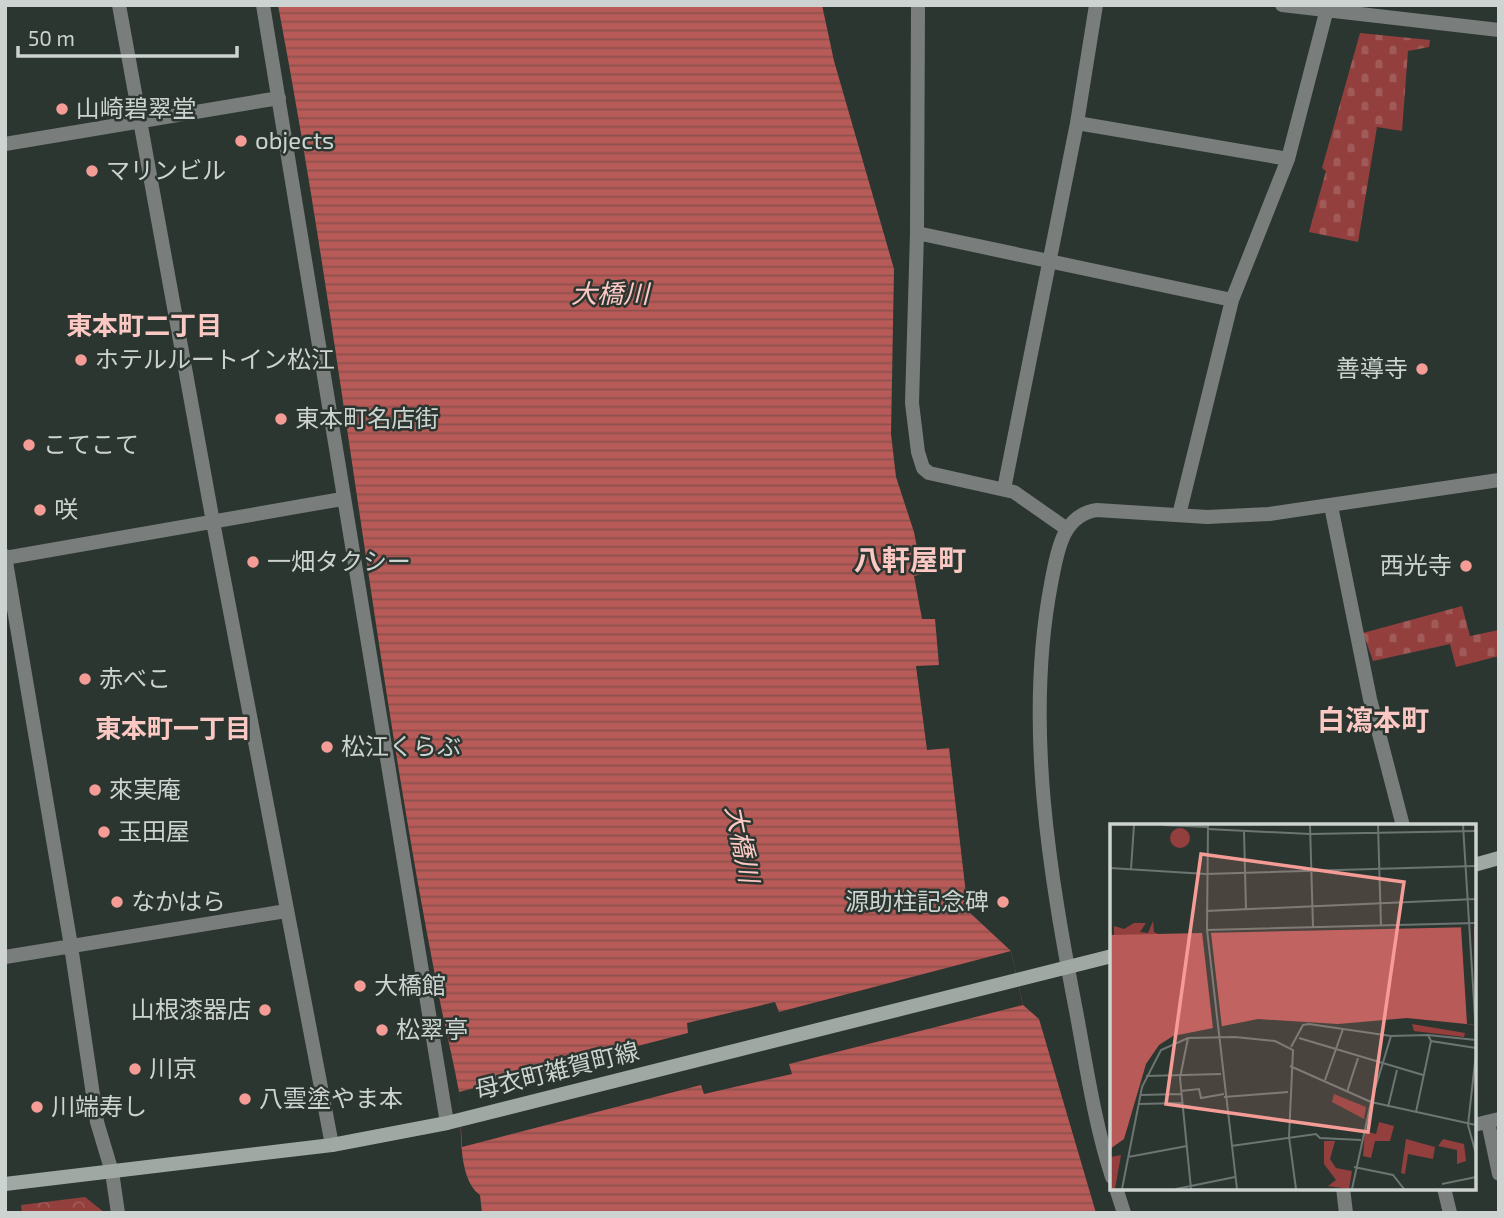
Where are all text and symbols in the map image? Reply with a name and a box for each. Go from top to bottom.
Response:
scale bar [18,14,236,58]
text: 50 m [28,25,75,50]
place label: 山崎碧翠堂 [76,93,196,122]
marker: 山崎碧翠堂 [54,101,70,117]
place label: objects [255,125,334,154]
marker: objects [233,133,249,149]
place label: マリンビル [106,155,226,184]
marker: マリンビル [84,163,100,179]
water label: 大橋川 [571,277,652,308]
district label: 東本町二丁目 [66,309,222,340]
place label: ホテルルートイン松江 [95,344,335,373]
marker: ホテルルートイン松江 [73,352,89,368]
place label: 善導寺 [1336,353,1408,382]
marker: 善導寺 [1414,361,1430,377]
place label: 東本町名店街 [295,403,439,432]
marker: 東本町名店街 [273,411,289,427]
place label: こてこて [43,429,139,458]
marker: こてこて [21,437,37,453]
place label: 咲 [54,494,78,523]
marker: 咲 [32,502,48,518]
district label: 八軒屋町 [854,542,966,576]
place label: 一畑タクシー [267,546,411,575]
place label: 西光寺 [1380,550,1452,579]
marker: 一畑タクシー [245,554,261,570]
marker: 西光寺 [1458,558,1474,574]
place label: 赤べこ [99,663,171,692]
marker: 赤べこ [77,671,93,687]
district label: 白瀉本町 [1317,702,1429,736]
district label: 東本町一丁目 [95,712,251,743]
place label: 松江くらぶ [341,731,461,760]
marker: 松江くらぶ [319,739,335,755]
place label: 來実庵 [109,774,181,803]
marker: 來実庵 [87,782,103,798]
water label: 大橋川 [721,802,767,888]
place label: 玉田屋 [118,816,190,845]
marker: 玉田屋 [96,824,112,840]
inset map [1110,824,1476,1190]
place label: なかはら [131,886,226,915]
place label: 源助柱記念碑 [845,886,989,915]
marker: なかはら [109,894,125,910]
marker: 源助柱記念碑 [995,894,1011,910]
place label: 大橋館 [374,970,446,999]
marker: 大橋館 [352,978,368,994]
place label: 山根漆器店 [131,994,251,1023]
marker: 山根漆器店 [257,1002,273,1018]
place label: 松翠亭 [396,1014,468,1043]
marker: 松翠亭 [374,1022,390,1038]
street label: 母衣町雑賀町線 [472,1035,642,1104]
place label: 川京 [149,1053,197,1082]
marker: 川京 [127,1061,143,1077]
place label: 八雲塗やま本 [259,1083,403,1112]
place label: 川端寿し [51,1091,147,1120]
marker: 八雲塗やま本 [237,1091,253,1107]
marker: 川端寿し [29,1099,45,1115]

